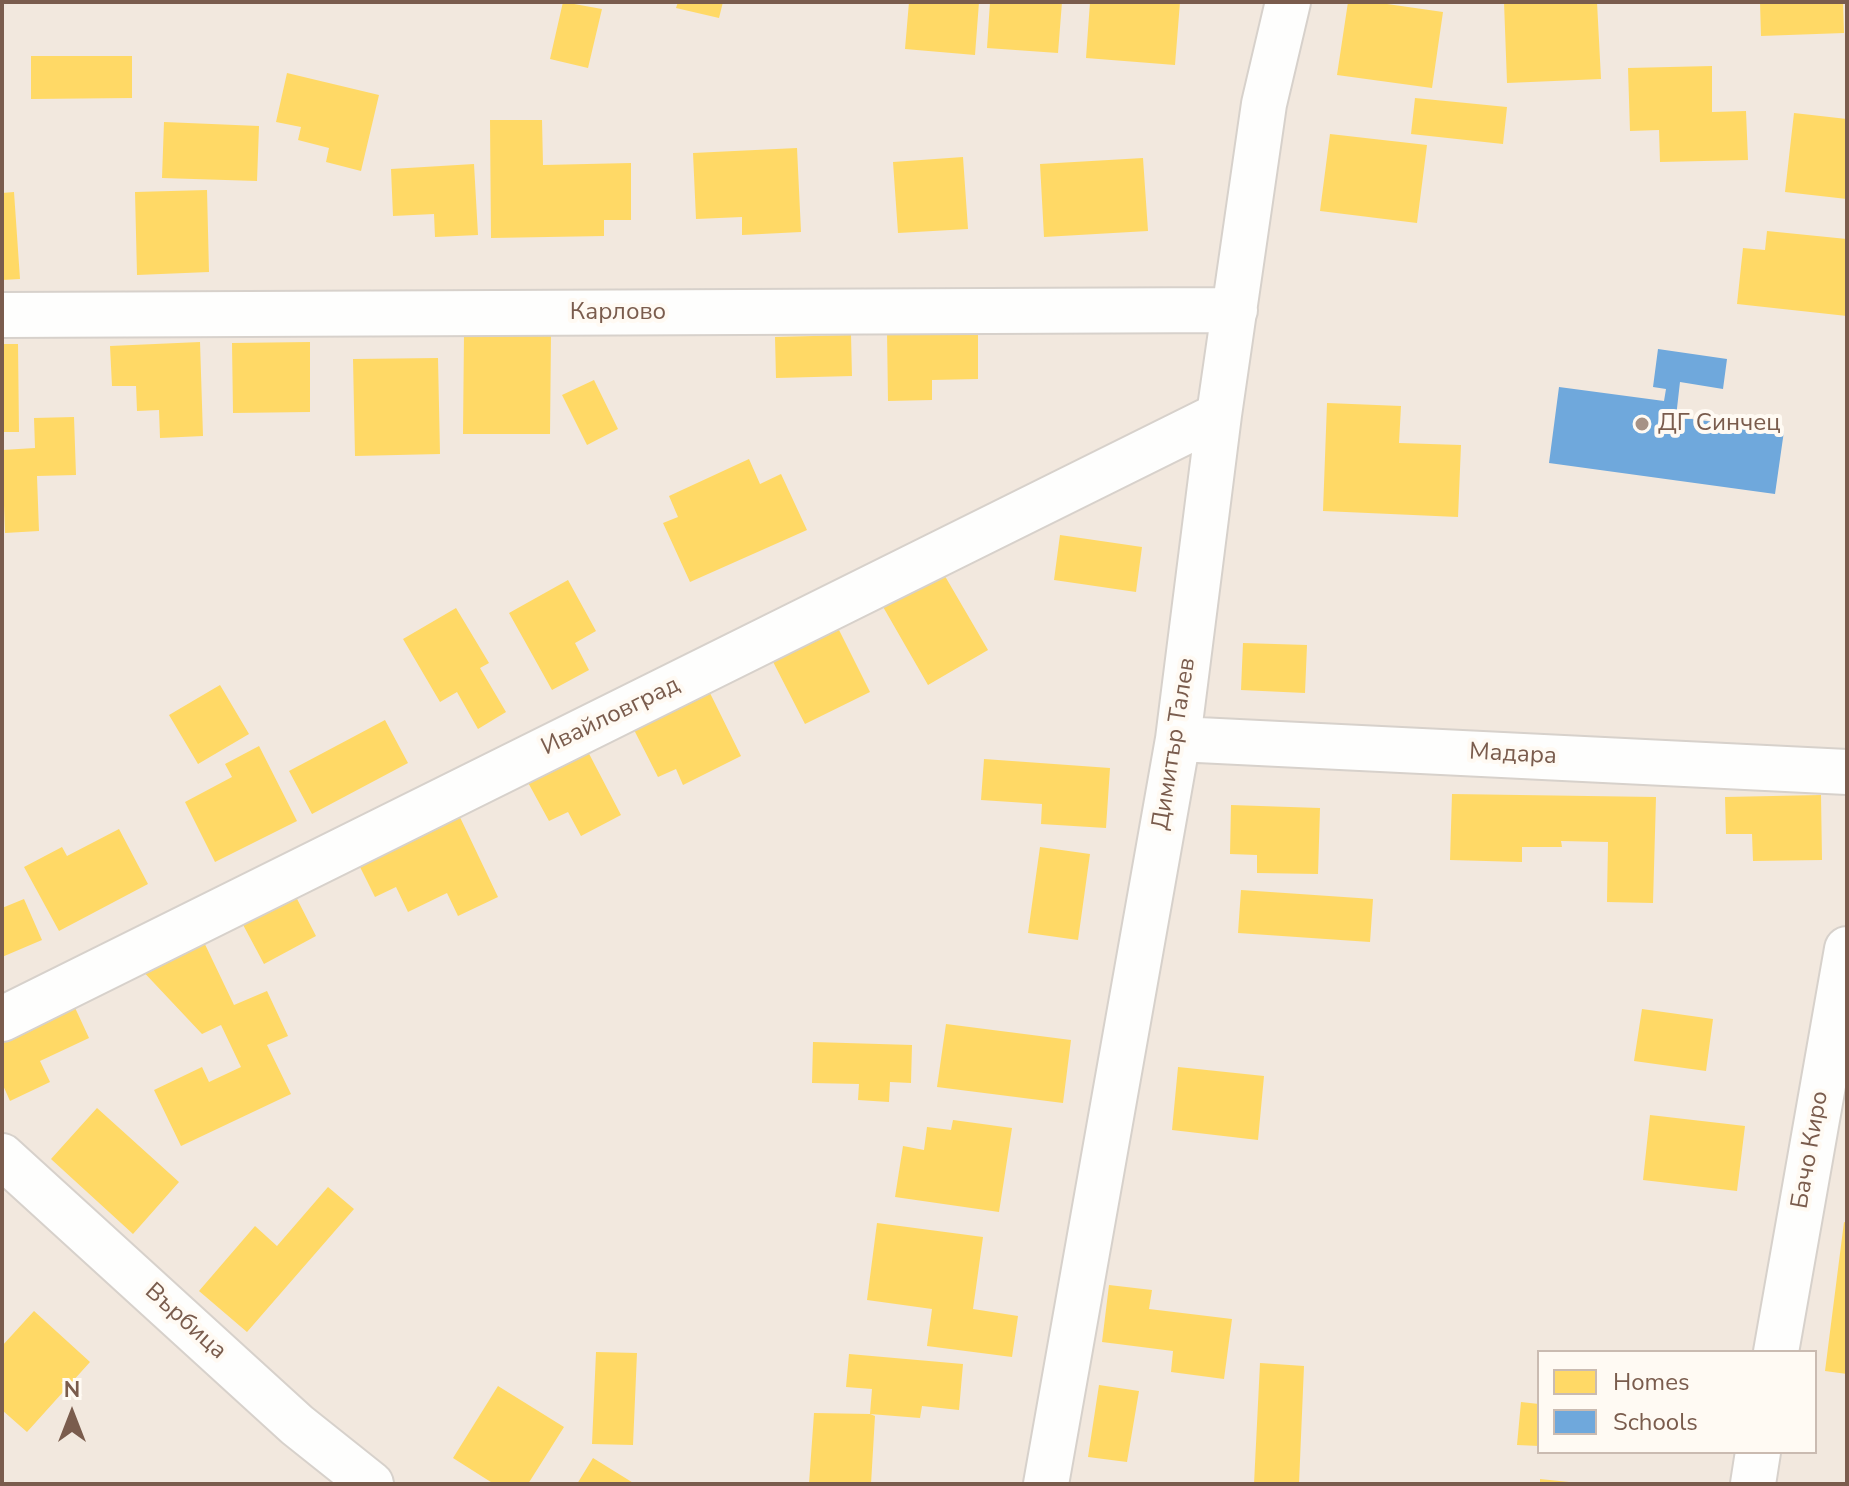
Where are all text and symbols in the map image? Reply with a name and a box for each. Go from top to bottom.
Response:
street label: Карлово [570,299,666,327]
place label: ДГ Синчец [1658,410,1781,438]
marker: ДГ Синчец [1633,415,1651,433]
street label: Димитър Талев [1147,656,1203,832]
street label: Ивайловград [537,671,685,763]
street label: Мадара [1468,738,1558,772]
street label: Бачо Киро [1786,1089,1836,1211]
street label: Върбица [138,1278,232,1366]
legend [1537,1350,1817,1454]
text: Homes [1613,1366,1689,1398]
north arrow [32,1374,112,1454]
text: N [64,1375,80,1405]
text: Schools [1613,1406,1698,1438]

